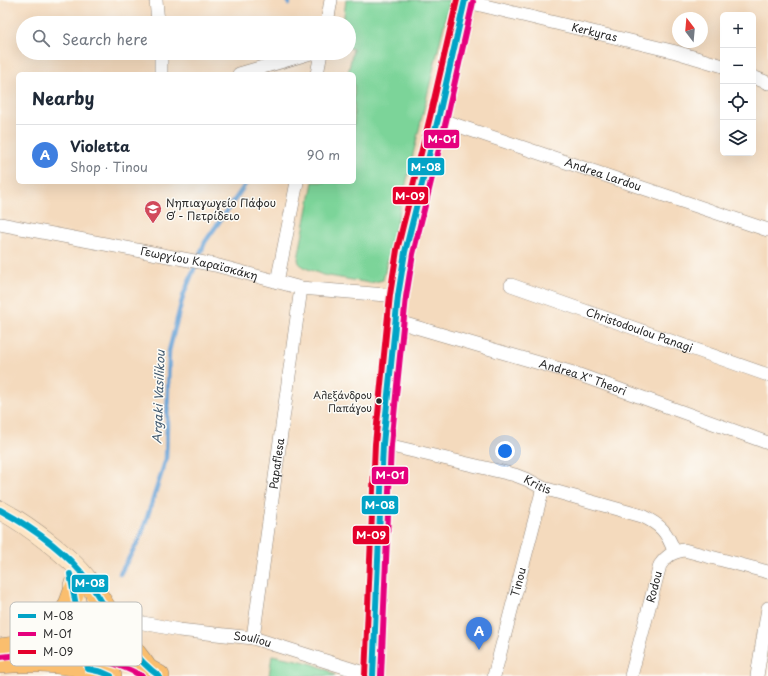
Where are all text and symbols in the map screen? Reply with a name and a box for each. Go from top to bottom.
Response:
north arrow [672,12,708,48]
map controls [720,12,756,156]
button: + [720,12,756,48]
search box [16,16,356,60]
street label: Kerkyras [570,18,619,46]
icon: search [30,27,52,49]
text: Search here [62,27,148,50]
button: − [720,48,756,84]
button: locate [720,84,756,120]
text: Nearby [32,85,94,111]
button: layers [720,120,756,156]
line badge: M-01 [423,129,460,149]
text: M-01 [428,130,456,147]
text: Violetta [70,134,130,157]
text: A [40,145,50,164]
text: 90 m [307,145,340,164]
street label: Andrea Lardou [562,153,644,195]
text: Shop · Tinou [70,157,148,176]
line badge: M-08 [407,157,445,176]
text: M-08 [411,158,441,175]
line badge: M-09 [392,186,429,205]
text: M-09 [395,187,426,204]
place label: Νηπιαγωγείο Πάφου Θ΄ - Πετρίδειο [166,194,276,224]
school or university icon: Νηπιαγωγείο Πάφου Θ΄ - Πετρίδειο [143,199,163,224]
street label: Γεωργίου Καραϊσκάκη [139,242,260,284]
street label: Christodoulou Panagi [584,303,695,356]
water label: Argaki Vasilikou [147,349,169,444]
street label: Andrea X" Theori [537,354,629,399]
place label: Αλεξάνδρου Παπάγου [313,387,372,415]
marker: Αλεξάνδρου Παπάγου [374,396,384,406]
street label: Papaflesa [265,437,288,490]
your location [495,441,515,461]
line badge: M-01 [371,466,409,485]
text: M-01 [376,466,404,483]
street label: Kritis [521,470,553,498]
line badge: M-08 [361,495,399,515]
text: M-08 [365,496,395,513]
line badge: M-09 [352,525,390,545]
text: M-09 [356,526,387,543]
street label: Tinou [506,565,530,599]
street label: Rodou [641,569,666,605]
line badge: M-08 [71,574,109,593]
text: M-08 [75,574,105,591]
legend [10,602,142,666]
text: M-08 [43,607,74,624]
pin: A [466,617,492,650]
text: M-01 [43,625,72,642]
street label: Souliou [233,627,274,651]
text: M-09 [43,643,73,660]

